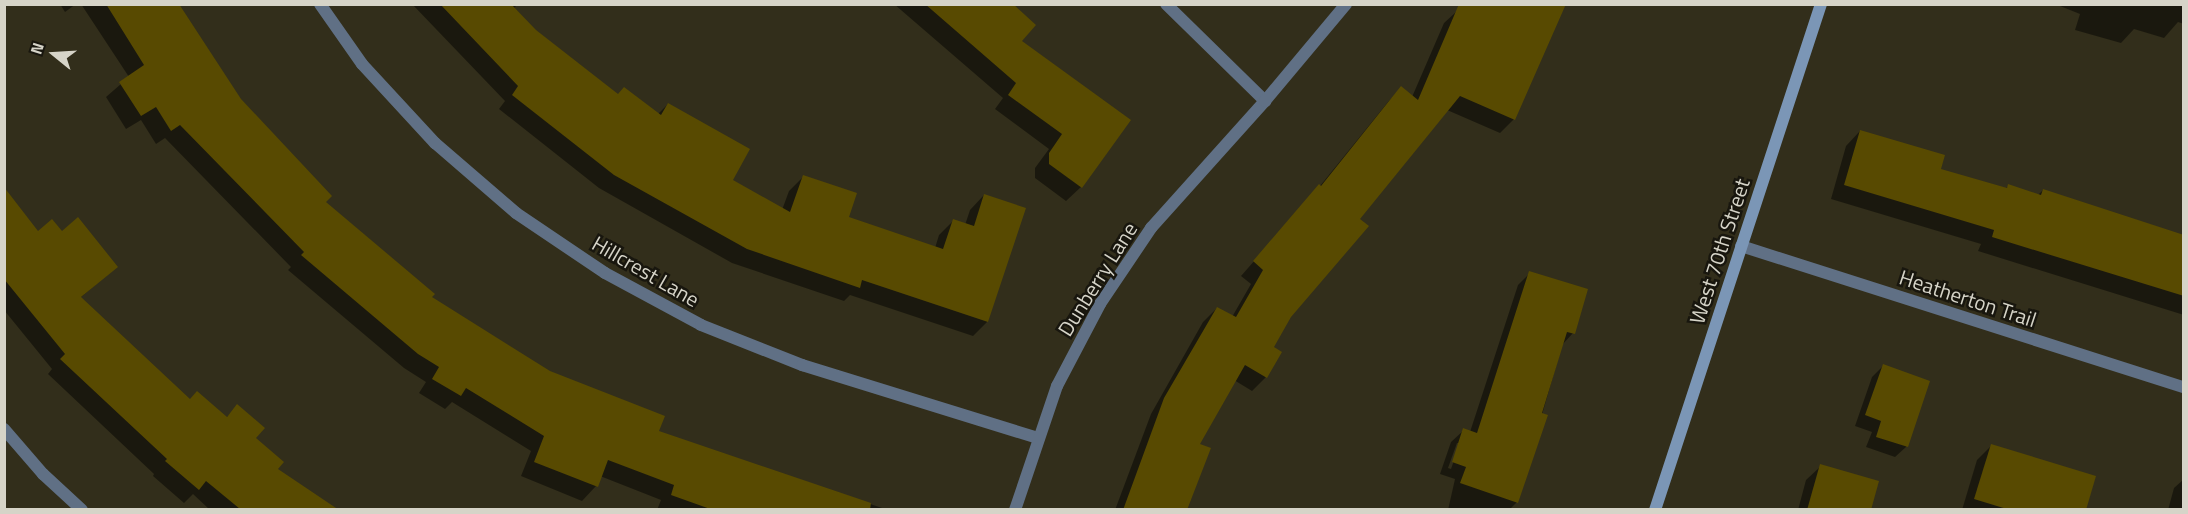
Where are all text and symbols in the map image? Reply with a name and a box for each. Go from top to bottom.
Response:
north arrow [24,24,84,84]
text: N [24,39,50,57]
street label: West 70th Street [1684,175,1754,327]
street label: Dunberry Lane [1052,217,1142,341]
street label: Hillcrest Lane [588,230,704,312]
street label: Heatherton Trail [1896,264,2040,332]

